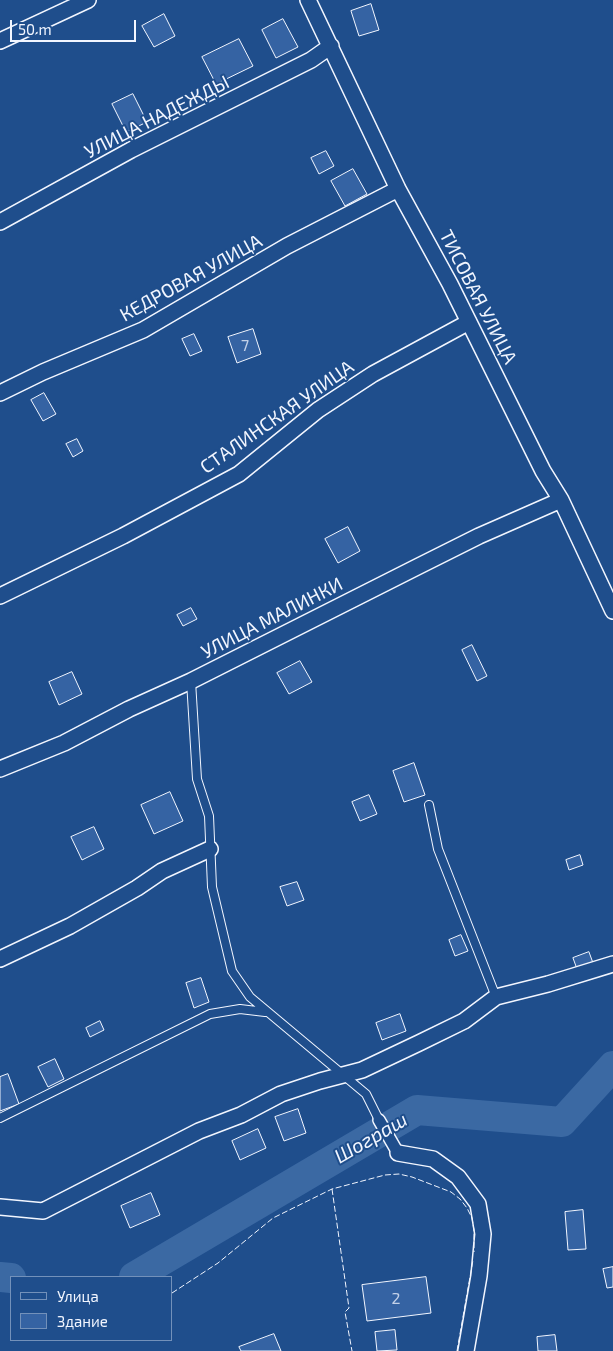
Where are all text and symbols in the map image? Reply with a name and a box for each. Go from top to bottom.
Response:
scale bar [12,10,139,42]
text: 50 m [18,20,52,38]
street label: УЛИЦА НАДЕЖДЫ [81,71,233,163]
street label: ТИСОВАЯ УЛИЦА [434,226,522,368]
street label: КЕДРОВАЯ УЛИЦА [116,230,266,326]
house number: 7 [241,336,249,356]
street label: СТАЛИНСКАЯ УЛИЦА [196,355,358,479]
street label: УЛИЦА МАЛИНКИ [197,572,347,664]
water label: Шограш [330,1107,412,1169]
legend [10,1276,172,1341]
text: Улица [57,1287,99,1305]
house number: 2 [392,1289,400,1309]
text: Здание [57,1312,108,1330]

